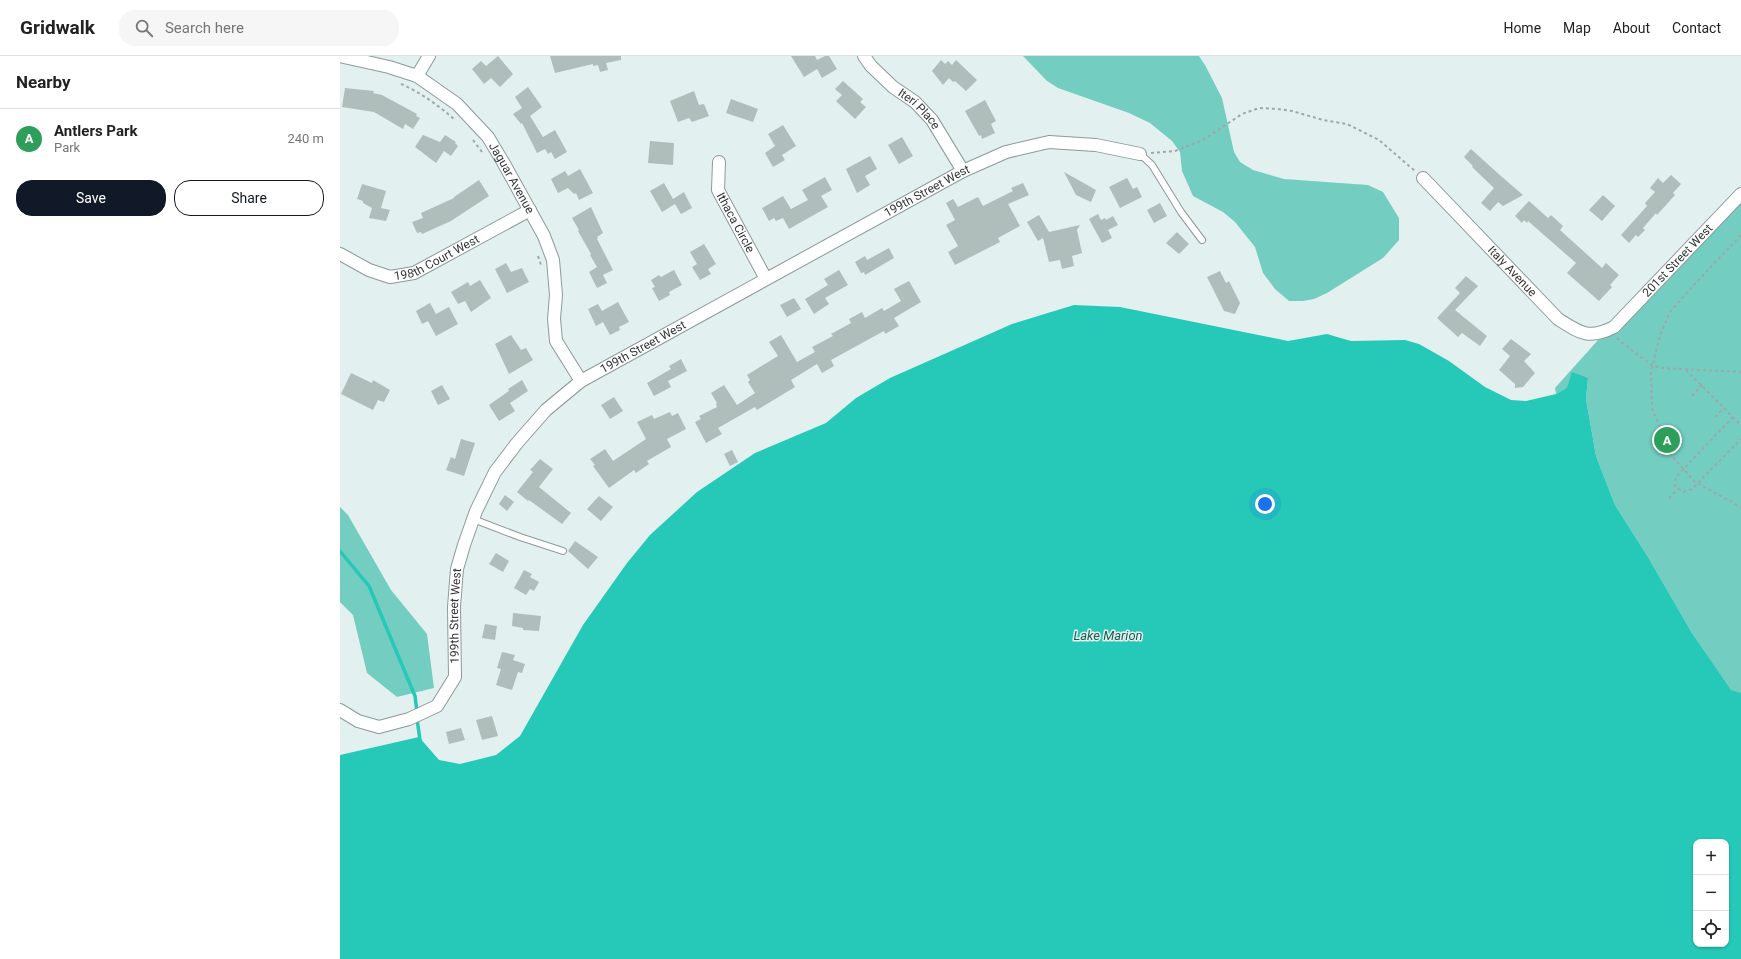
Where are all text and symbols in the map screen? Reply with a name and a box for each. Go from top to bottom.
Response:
search box [119,10,399,46]
text: Gridwalk [20,16,95,39]
icon: search [133,17,155,39]
text: Search here [165,19,244,37]
text: Home [1503,20,1541,36]
text: Map [1563,20,1591,36]
text: About [1613,20,1650,36]
text: Contact [1672,20,1721,36]
text: Nearby [16,72,71,92]
street label: Iteri Place [895,86,943,132]
text: Antlers Park [54,122,137,140]
text: A [25,131,33,146]
text: 240 m [287,131,324,146]
text: Park [54,140,80,155]
street label: Jaguar Avenue [486,140,537,216]
street label: 199th Street West [882,162,972,220]
button: Save [16,180,166,216]
button: Share [174,180,324,216]
street label: Ithaca Circle [714,190,757,255]
street label: 201st Street West [1640,221,1715,300]
street label: 198th Court West [393,232,482,283]
street label: Italy Avenue [1485,243,1540,299]
street label: 199th Street West [598,318,688,376]
pin: A [1654,425,1680,455]
your location [1255,494,1275,514]
street label: 199th Street West [447,568,464,664]
water label: Lake Marion [1073,628,1143,643]
map controls [1693,839,1729,947]
button: + [1693,839,1729,875]
button: − [1693,875,1729,911]
button: locate [1693,911,1729,947]

